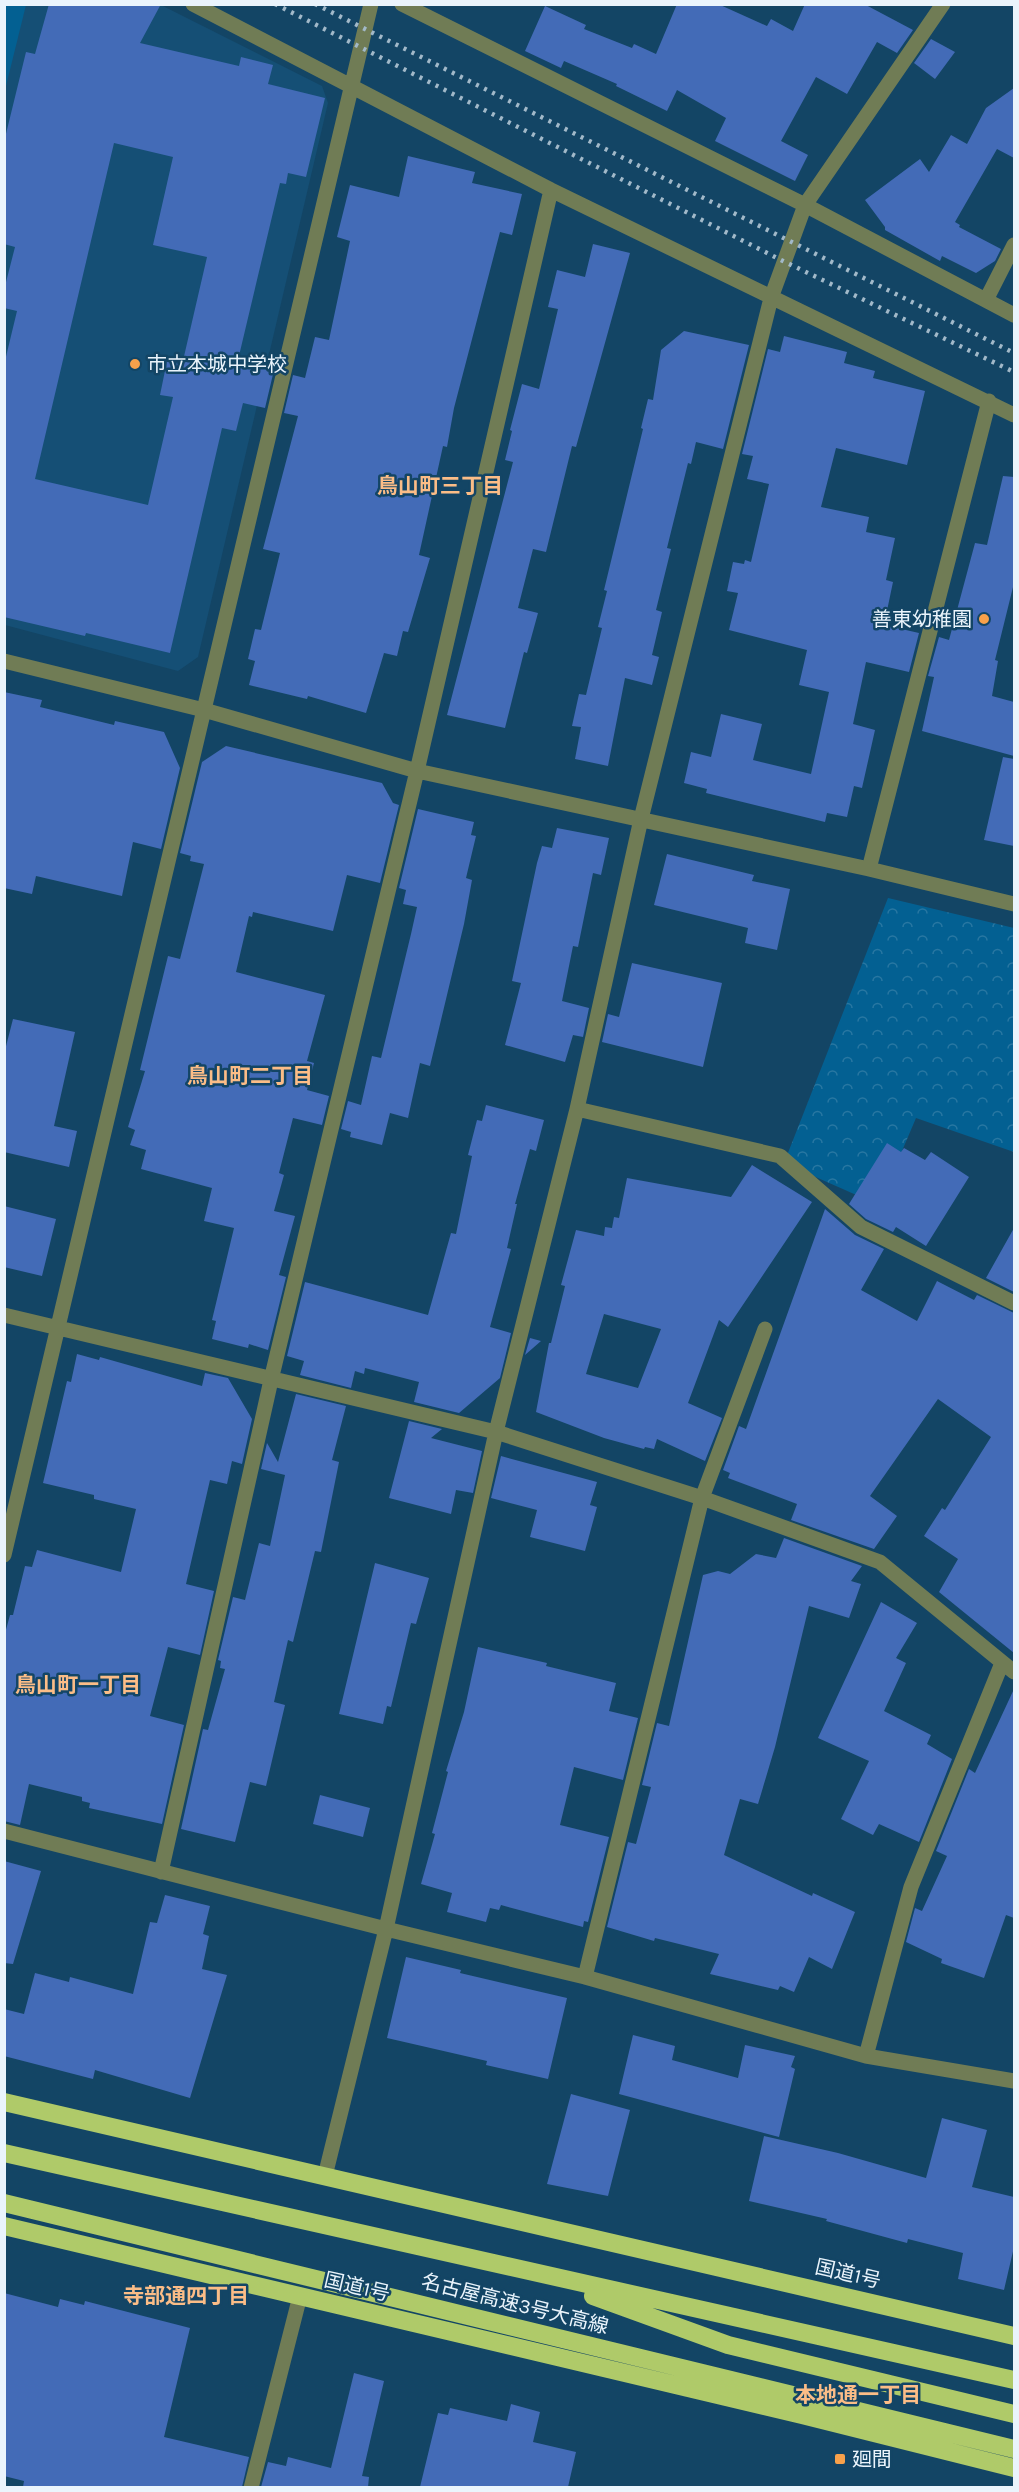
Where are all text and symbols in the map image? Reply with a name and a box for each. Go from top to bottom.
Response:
place label: 市立本城中学校 [147,353,287,376]
marker: 市立本城中学校 [128,357,142,371]
district label: 鳥山町三丁目 [377,474,503,498]
place label: 善東幼稚園 [872,608,972,631]
marker: 善東幼稚園 [977,612,991,626]
district label: 鳥山町二丁目 [187,1064,313,1088]
district label: 鳥山町一丁目 [15,1673,141,1697]
street label: 国道1号 [813,2255,883,2293]
street label: 国道1号 [322,2268,392,2306]
street label: 名古屋高速3号大高線 [419,2270,611,2338]
district label: 寺部通四丁目 [123,2284,249,2308]
district label: 本地通一丁目 [795,2383,921,2407]
place label: 廻間 [852,2448,892,2471]
marker: 廻間 [833,2452,847,2466]

